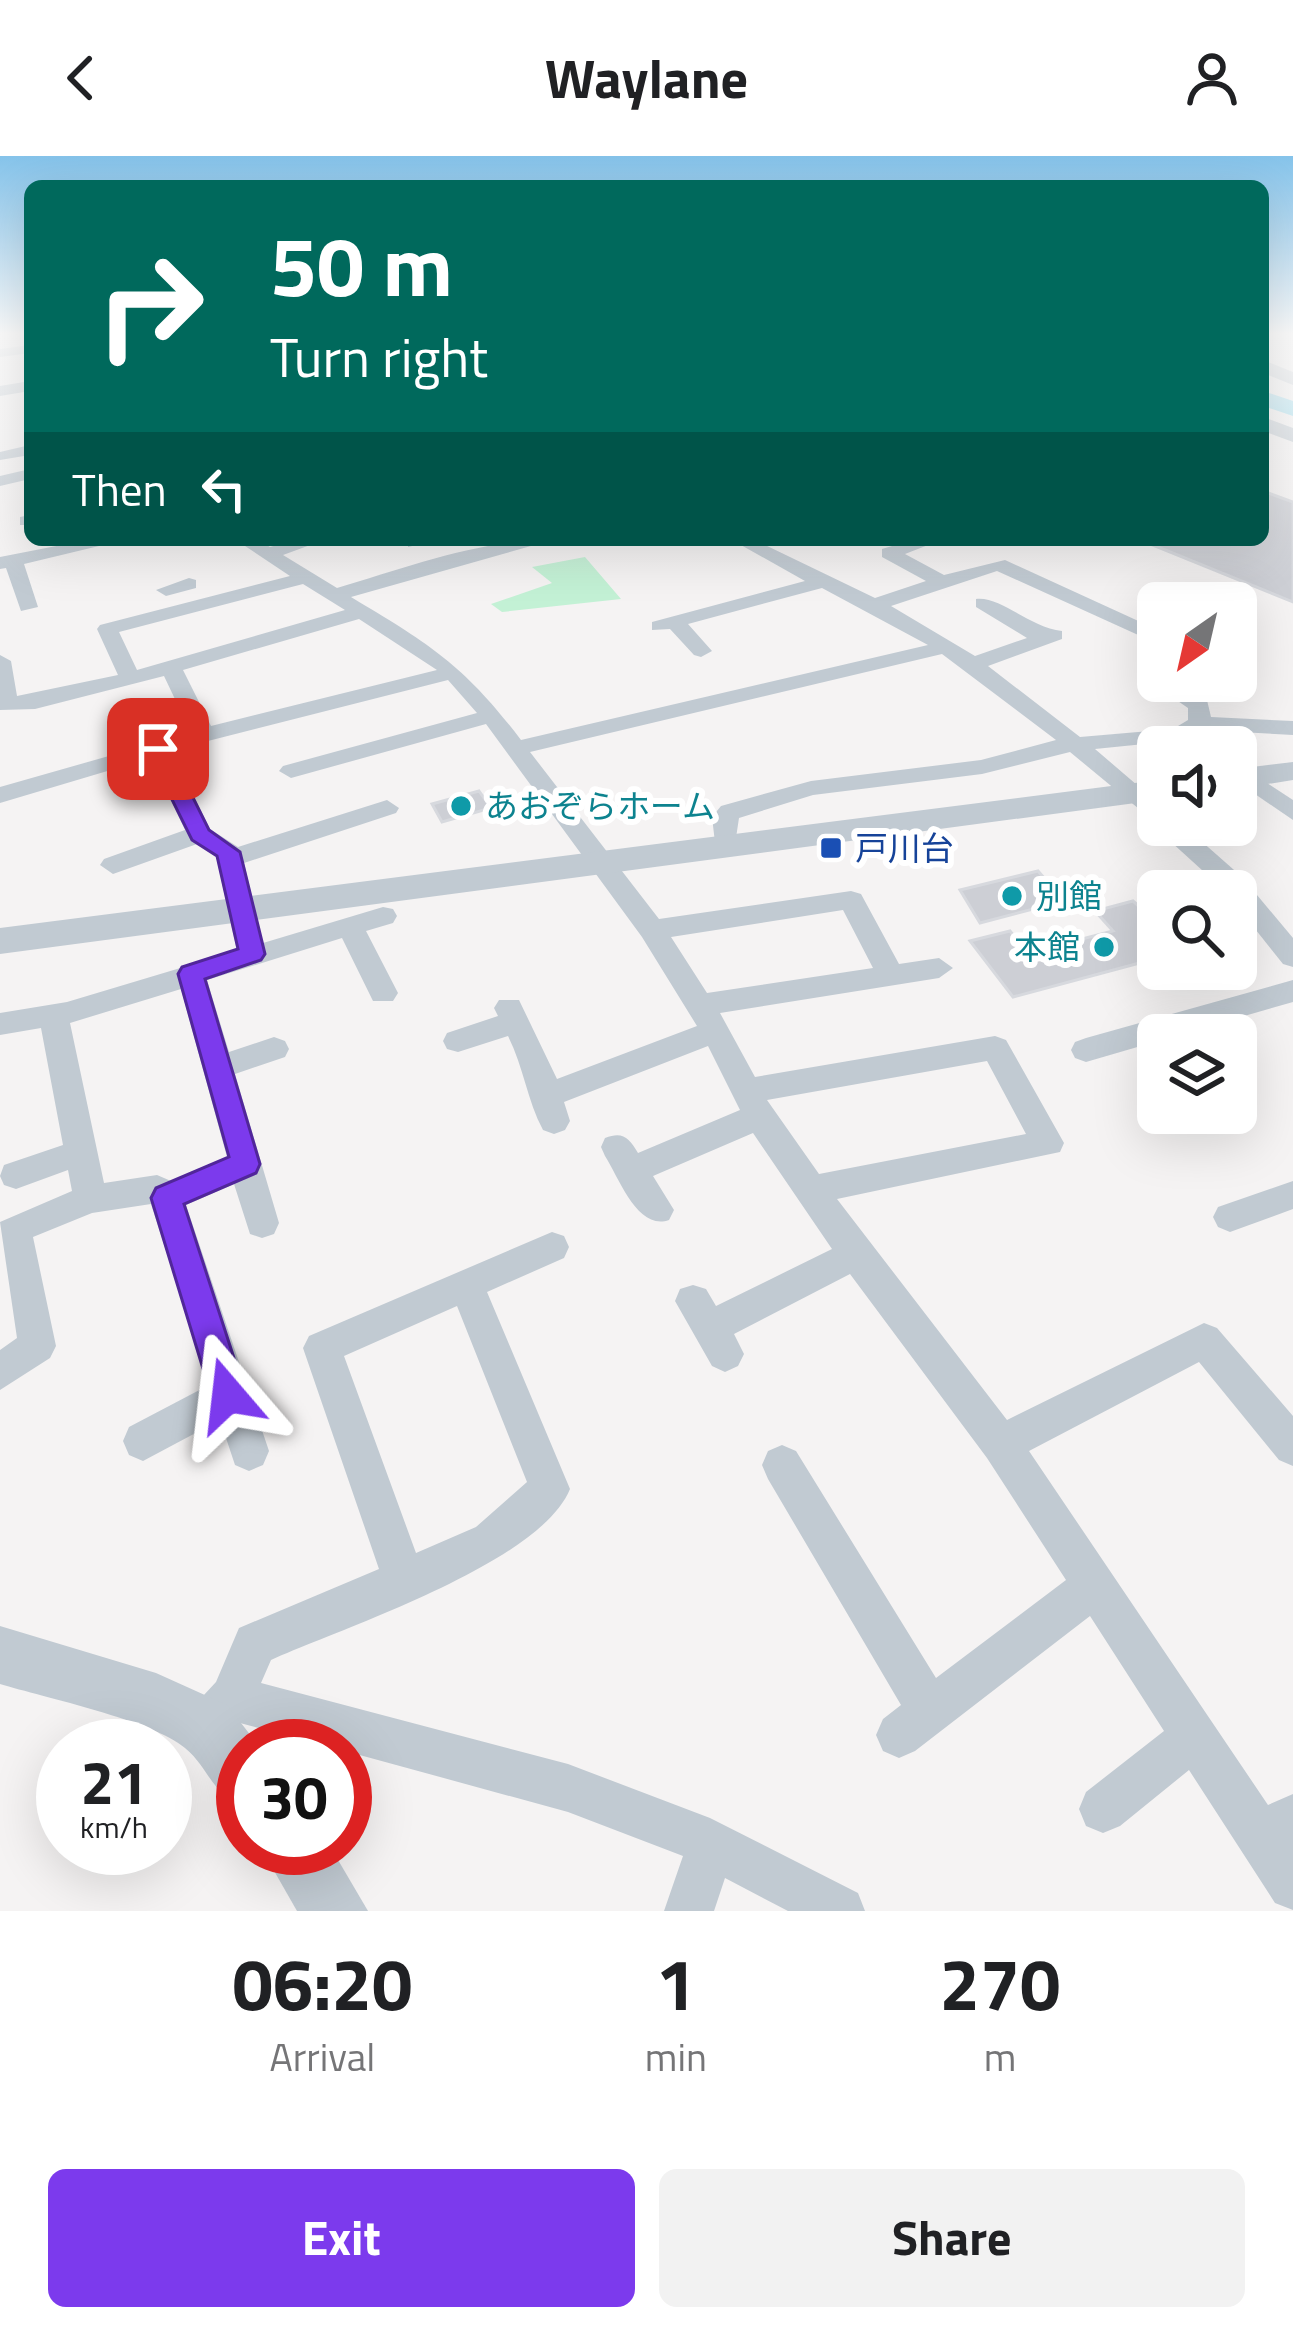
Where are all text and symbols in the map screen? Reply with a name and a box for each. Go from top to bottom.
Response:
text: Waylane [545,37,748,119]
icon: back [48,45,114,111]
icon: person [1179,45,1245,111]
text: 50 m [270,201,453,329]
icon: right [72,228,228,384]
text: Turn right [270,316,488,398]
text: Then [72,455,167,523]
icon: left [191,456,257,522]
north arrow [1137,582,1257,702]
map controls [1137,582,1257,1134]
pin [107,698,209,800]
icon: arrive [125,716,191,782]
button: sound [1137,726,1257,846]
place label: あおぞらホーム [485,781,715,831]
marker: あおぞらホーム [448,793,474,819]
place label: 戸川台 [855,823,954,873]
marker: 戸川台 [818,835,844,861]
button: search [1137,870,1257,990]
place label: 別館 [1036,871,1102,921]
marker: 別館 [999,883,1025,909]
place label: 本館 [1014,922,1080,972]
marker: 本館 [1091,934,1117,960]
button: layers [1137,1014,1257,1134]
position arrow [165,1332,291,1458]
speed limit sign: 30 [216,1719,372,1875]
text: 21 [80,1736,148,1827]
text: km/h [80,1804,148,1850]
text: 06:20 [233,1928,412,2038]
text: 1 [656,1928,696,2038]
text: 270 [939,1928,1060,2038]
text: Arrival [270,2027,375,2086]
text: min [645,2027,707,2086]
text: m [984,2027,1016,2086]
button: Exit [48,2169,635,2307]
button: Share [659,2169,1245,2307]

